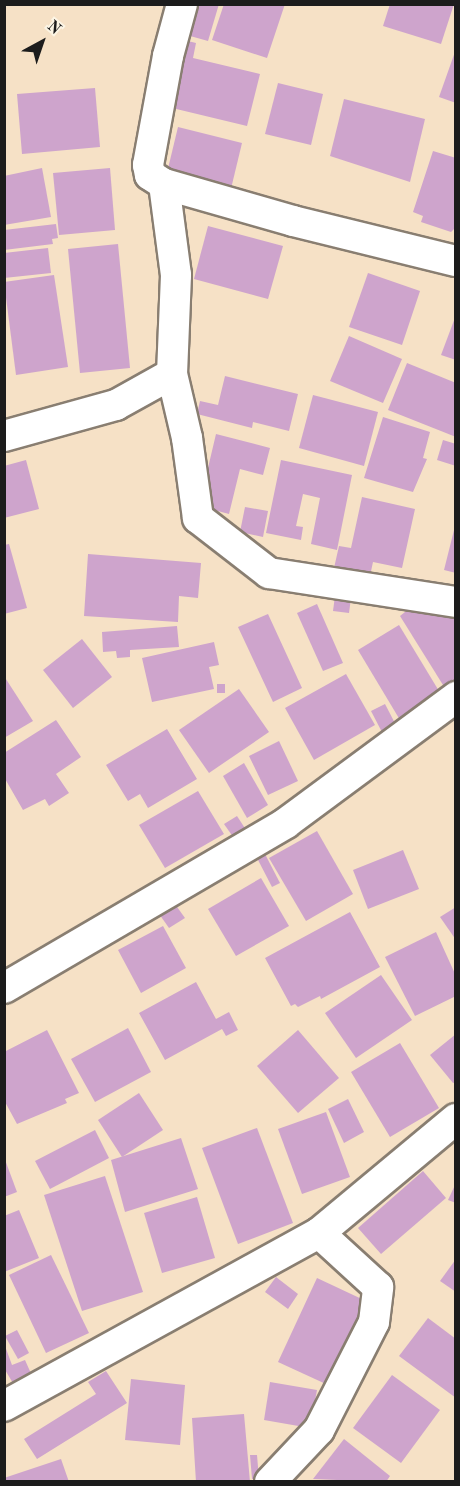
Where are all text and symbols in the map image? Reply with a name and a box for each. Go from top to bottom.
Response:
north arrow [12,12,72,72]
text: N [44,18,63,38]

